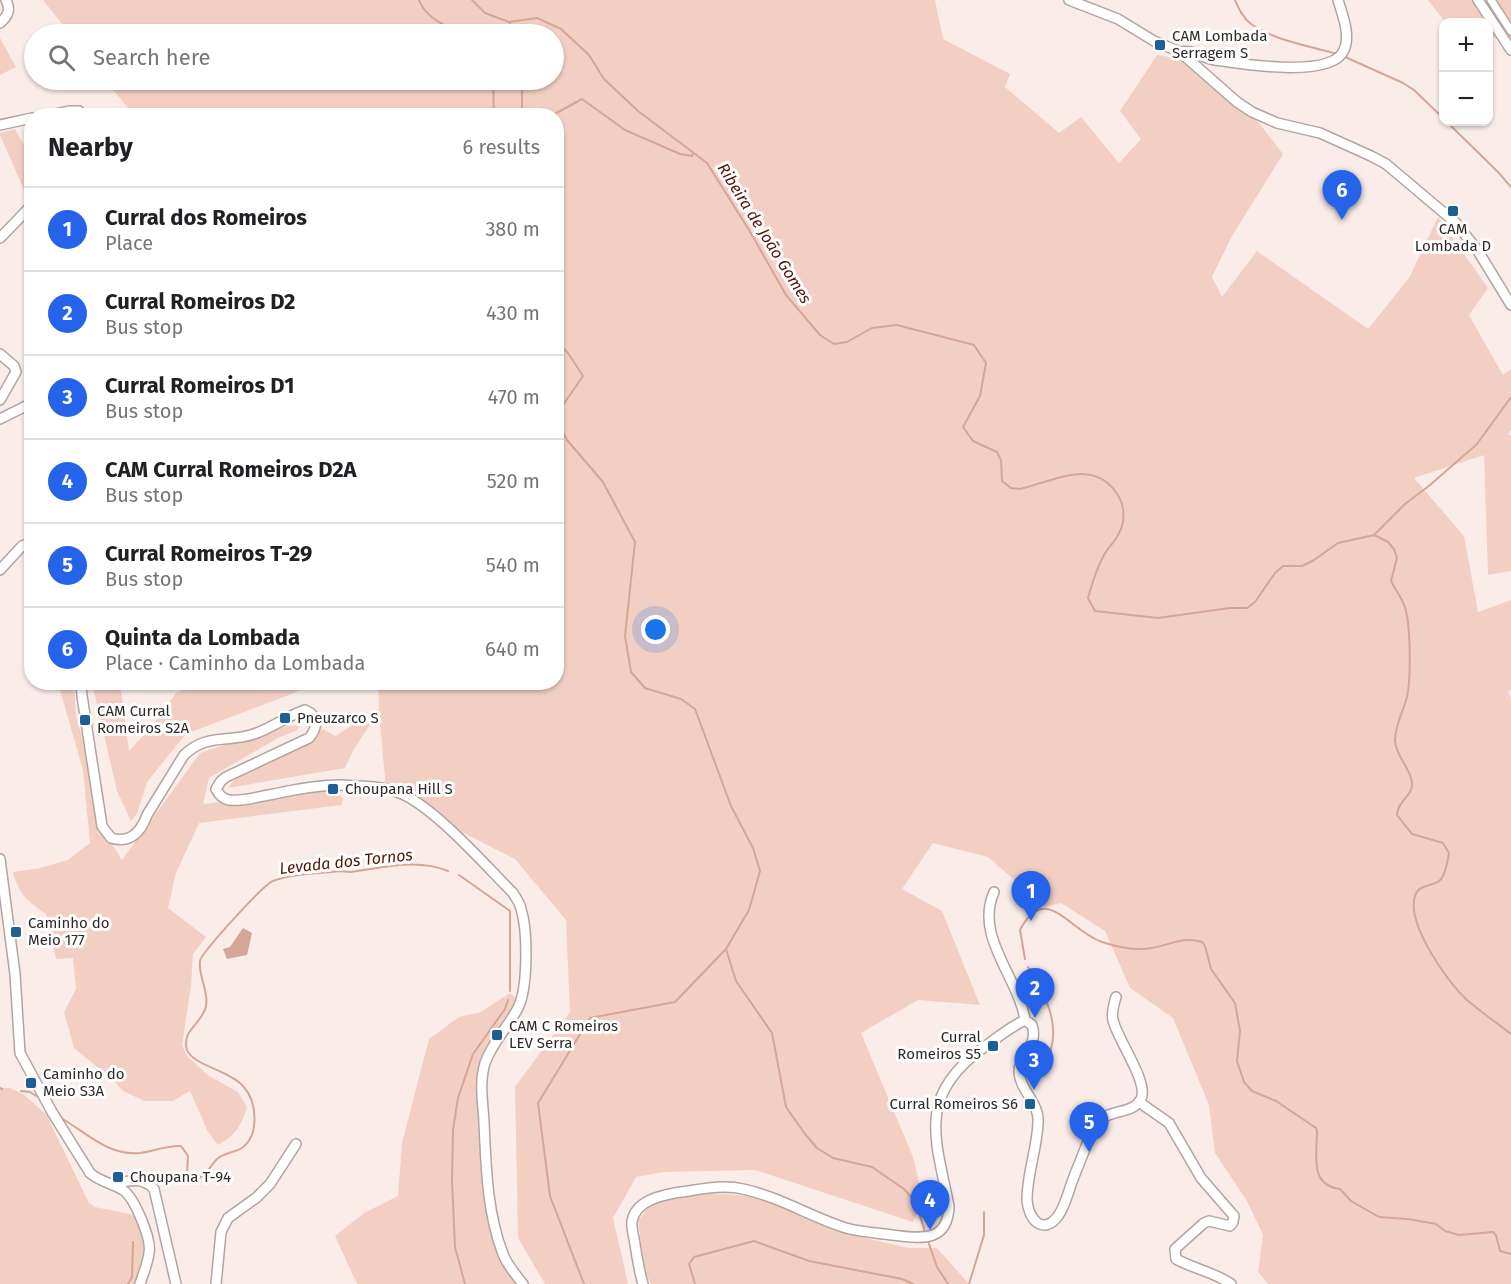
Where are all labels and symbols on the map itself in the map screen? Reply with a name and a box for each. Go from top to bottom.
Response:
place label: CAM Lombada Serragem S [1172,27,1267,62]
marker: CAM Lombada Serragem S [1153,38,1167,52]
water label: Ribeira de João Gomes [714,160,815,307]
pin: 6 [1322,170,1362,220]
marker: CAM Lombada D [1446,204,1460,218]
place label: CAM Lombada D [1415,220,1491,255]
your location [641,615,670,644]
place label: CAM Curral Romeiros S2A [97,702,189,737]
place label: Pneuzarco S [297,709,379,727]
marker: Pneuzarco S [278,711,292,725]
marker: CAM Curral Romeiros S2A [78,713,92,727]
place label: Choupana Hill S [345,780,453,798]
marker: Choupana Hill S [326,782,340,796]
water label: Levada dos Tornos [279,845,414,878]
pin: 1 [1012,872,1050,921]
place label: Caminho do Meio 177 [28,914,110,949]
marker: Caminho do Meio 177 [9,925,23,939]
pin: 2 [1016,968,1054,1018]
place label: CAM C Romeiros LEV Serra [509,1017,618,1052]
marker: CAM C Romeiros LEV Serra [490,1028,504,1042]
place label: Curral Romeiros S5 [897,1028,982,1063]
marker: Curral Romeiros S5 [986,1039,1000,1053]
pin: 3 [1014,1040,1054,1090]
place label: Caminho do Meio S3A [43,1065,125,1100]
marker: Caminho do Meio S3A [24,1076,38,1090]
place label: Curral Romeiros S6 [890,1095,1018,1113]
marker: Curral Romeiros S6 [1023,1097,1037,1111]
pin: 5 [1070,1102,1108,1152]
place label: Choupana T-94 [130,1168,231,1186]
marker: Choupana T-94 [111,1170,125,1184]
pin: 4 [910,1180,950,1230]

